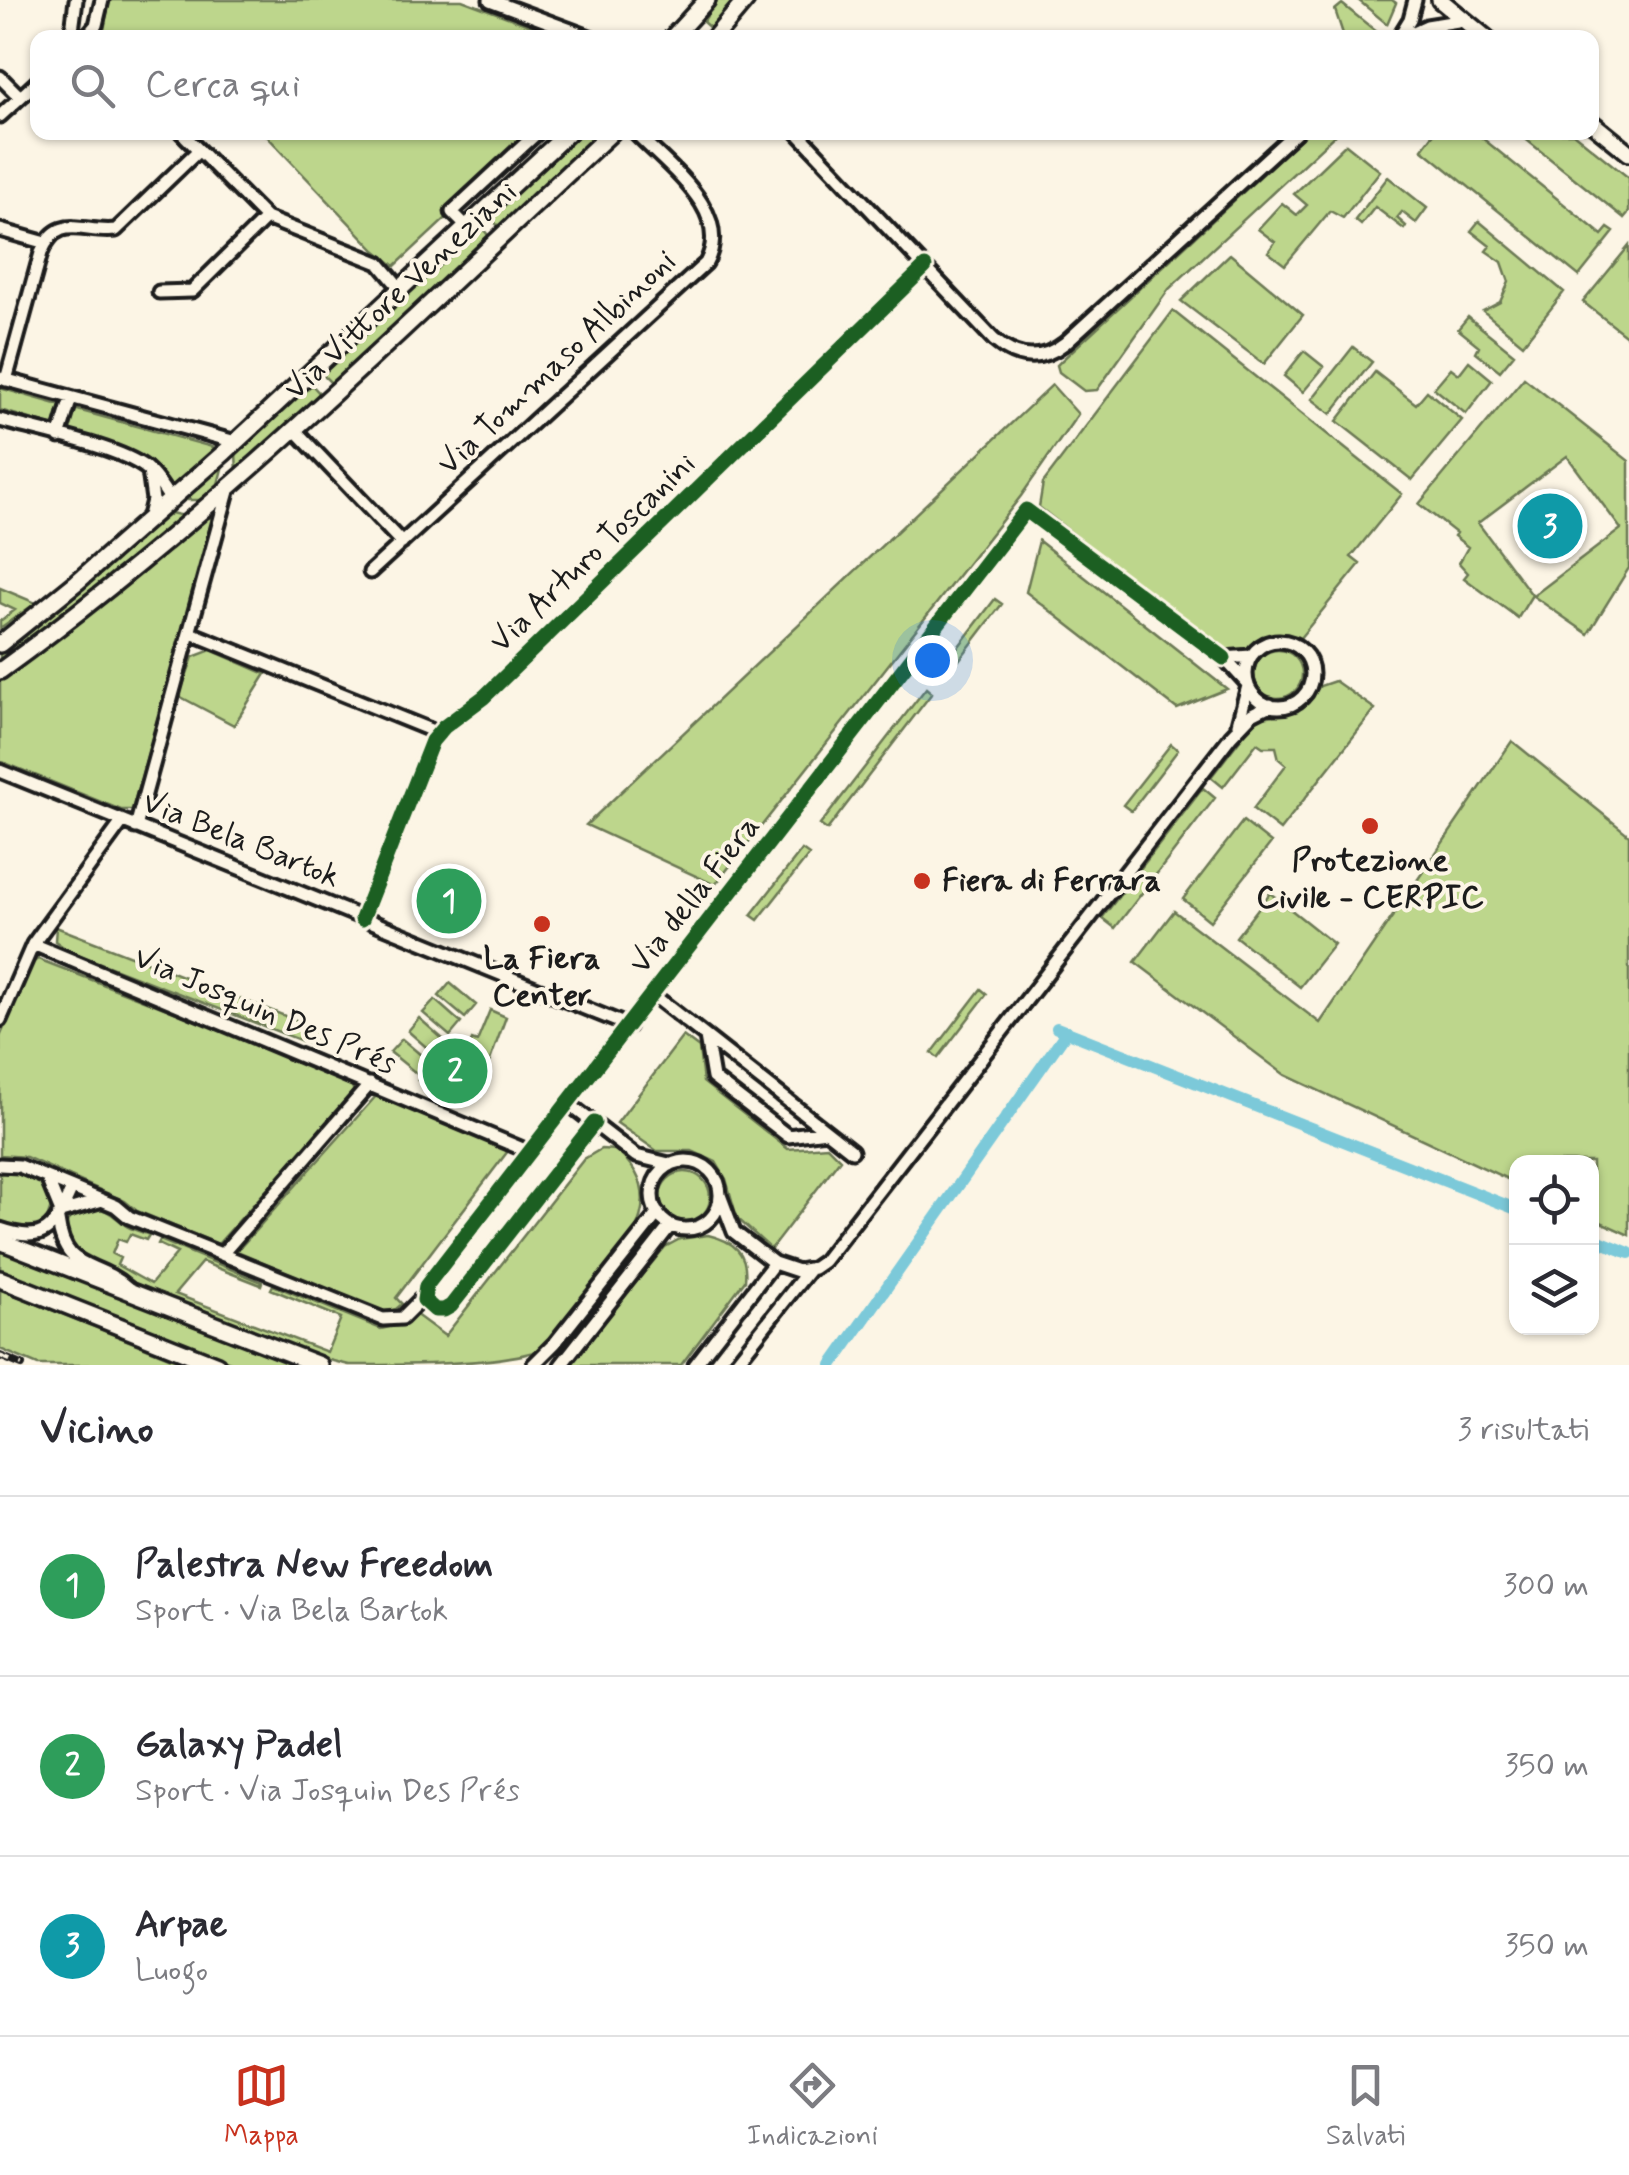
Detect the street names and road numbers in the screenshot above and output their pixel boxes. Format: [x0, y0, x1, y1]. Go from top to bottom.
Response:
street label: Via Vittore Veneziani [275, 172, 527, 410]
street label: Via Tommaso Albinoni [429, 241, 685, 485]
street label: Via Arturo Toscanini [481, 444, 705, 662]
street label: Via Bela Bartok [136, 781, 346, 899]
street label: Via della Fiera [620, 807, 770, 983]
street label: Via Josquin Des Prés [127, 937, 403, 1085]

